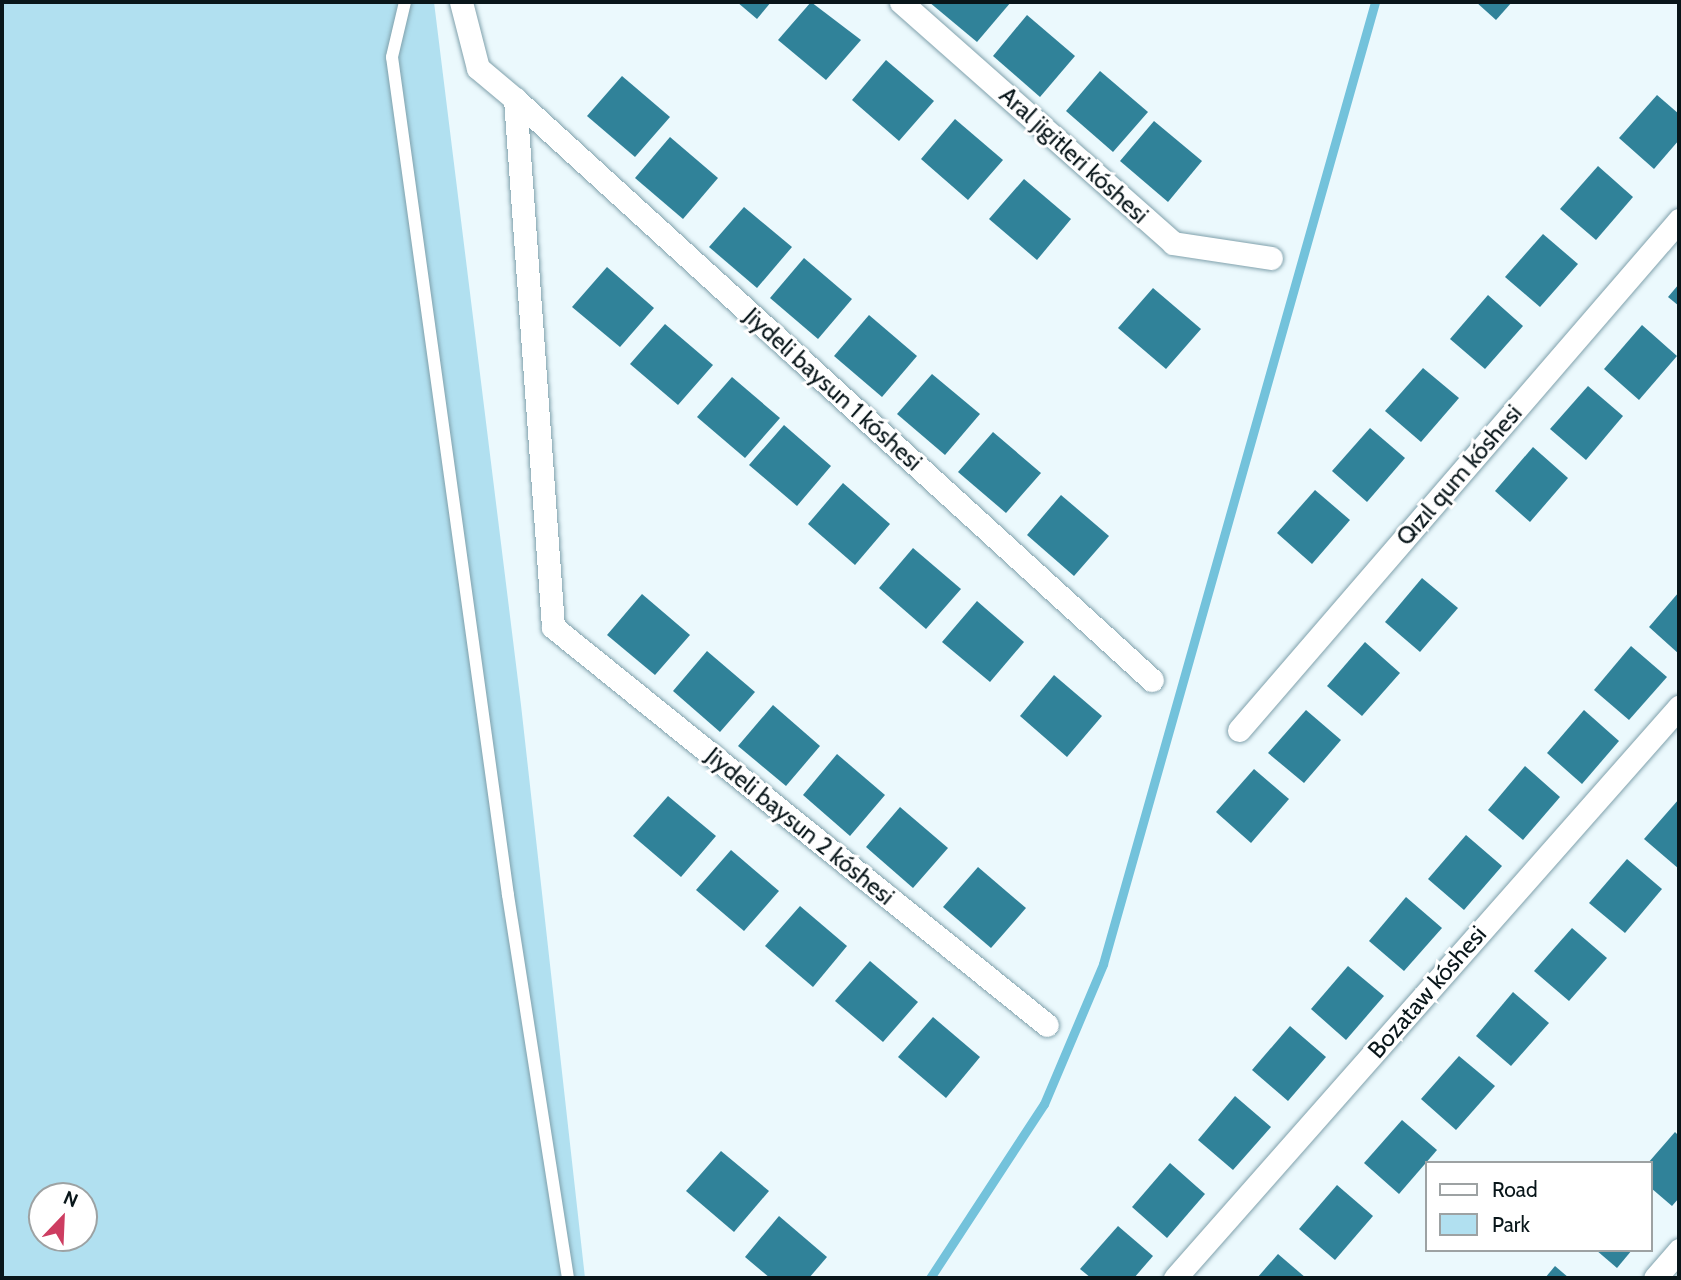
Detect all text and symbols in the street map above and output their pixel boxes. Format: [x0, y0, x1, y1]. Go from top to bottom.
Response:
street label: Aral jigitleri kóshesi [994, 81, 1154, 229]
street label: Jiydeli baysun 1 kóshesi [738, 302, 928, 476]
street label: Qızıl qum kóshesi [1390, 399, 1528, 551]
street label: Jiydeli baysun 2 kóshesi [700, 741, 900, 911]
street label: Bozataw kóshesi [1362, 920, 1492, 1064]
legend [1426, 1161, 1653, 1252]
text: Road [1492, 1177, 1538, 1202]
north arrow [28, 1182, 98, 1252]
text: N [60, 1186, 81, 1212]
text: Park [1492, 1212, 1530, 1237]

